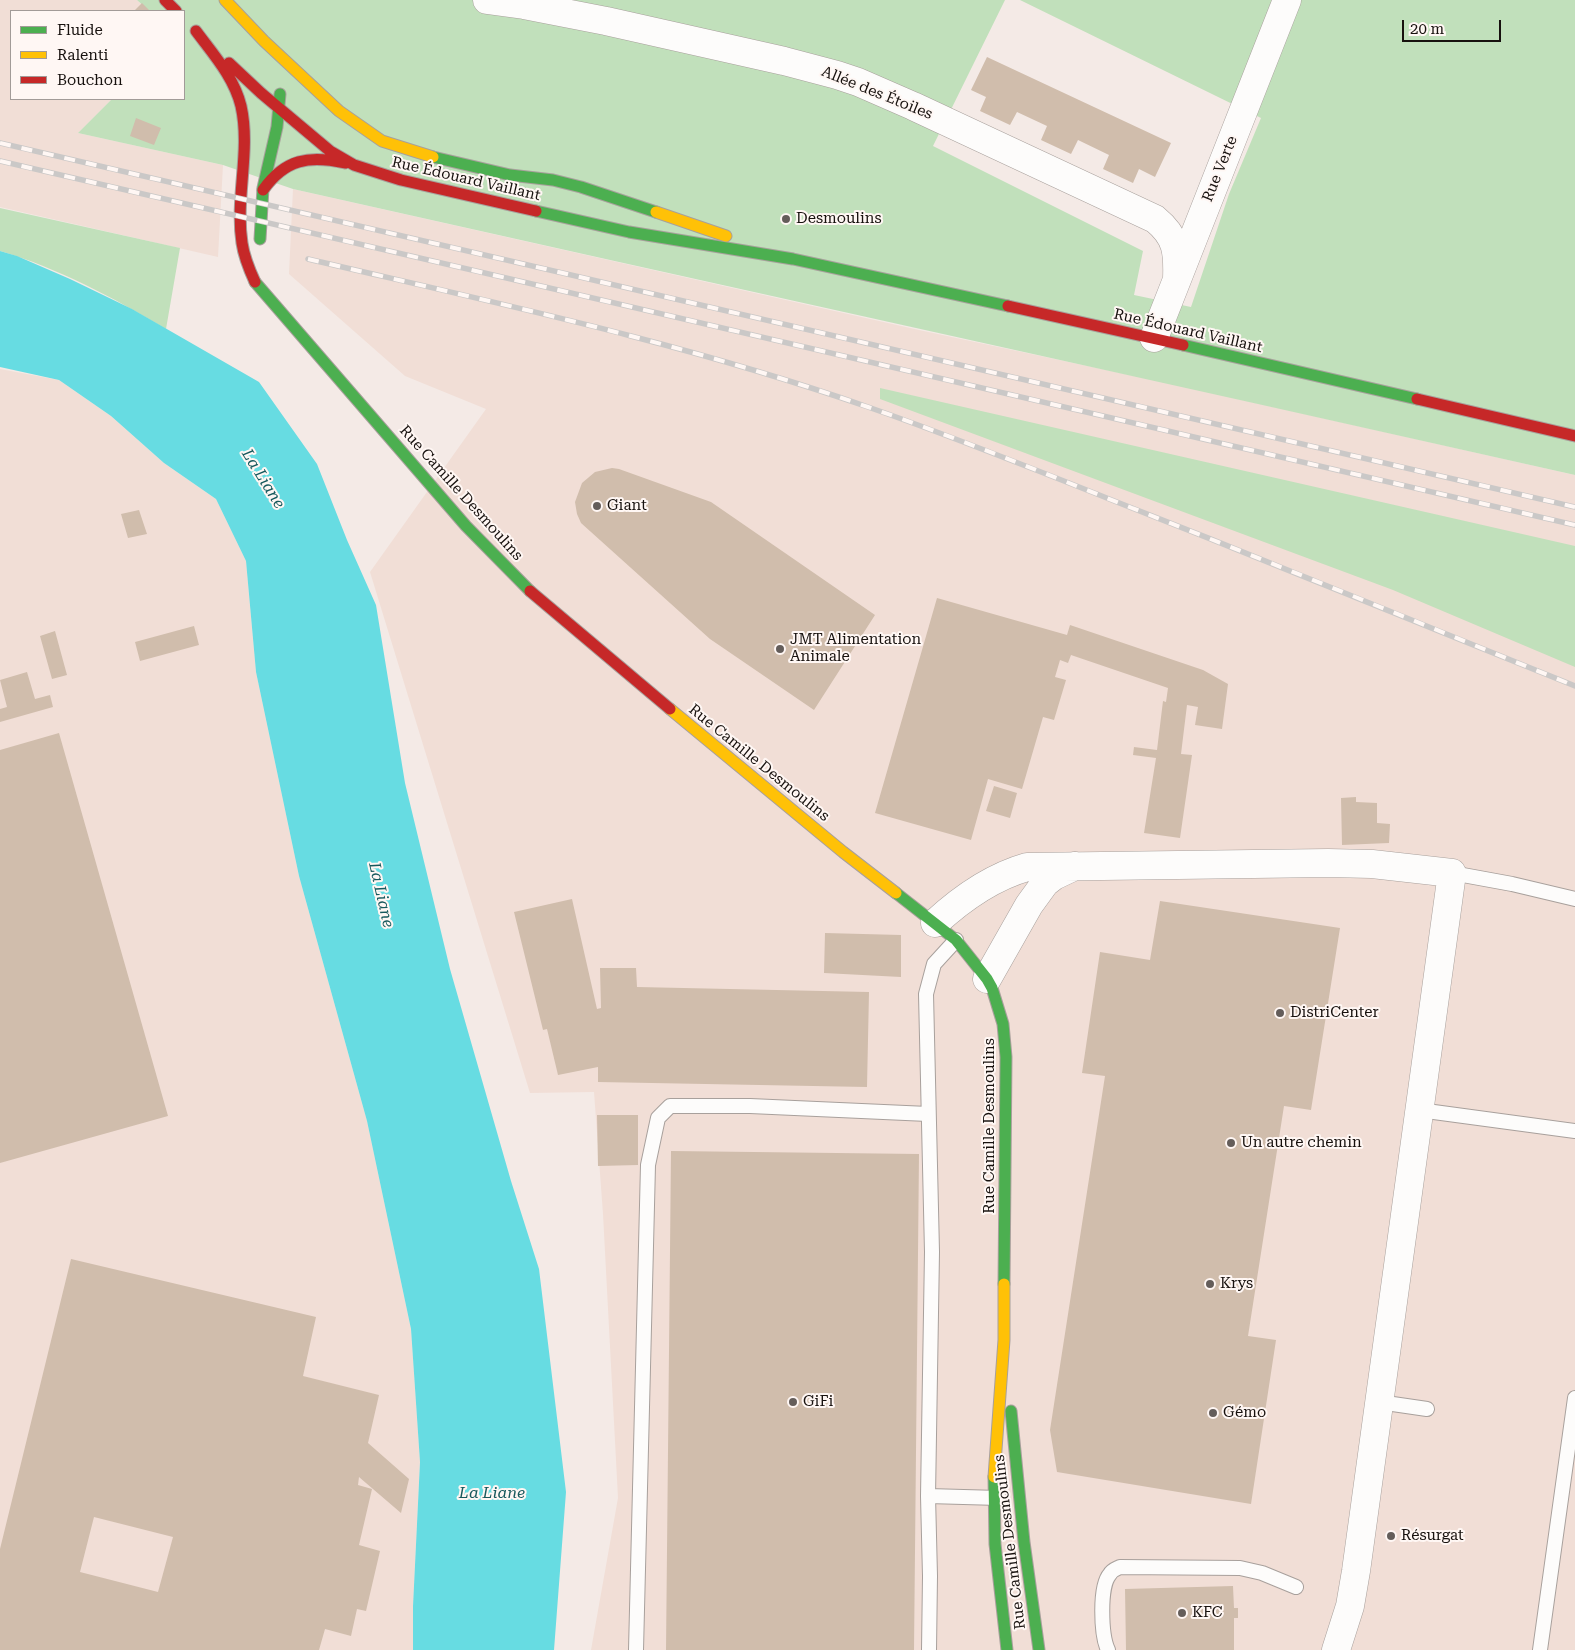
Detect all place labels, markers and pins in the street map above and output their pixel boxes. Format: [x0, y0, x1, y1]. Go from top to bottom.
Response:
place label: Desmoulins [796, 210, 881, 228]
marker: Desmoulins [780, 213, 792, 225]
place label: Giant [607, 497, 647, 515]
marker: Giant [591, 500, 603, 512]
place label: JMT Alimentation Animale [790, 631, 921, 666]
marker: JMT Alimentation Animale [774, 643, 786, 655]
place label: DistriCenter [1290, 1004, 1379, 1022]
marker: DistriCenter [1274, 1007, 1286, 1019]
place label: Un autre chemin [1241, 1134, 1362, 1152]
marker: Un autre chemin [1225, 1137, 1237, 1149]
place label: Krys [1220, 1275, 1253, 1293]
marker: Krys [1204, 1278, 1216, 1290]
place label: GiFi [803, 1393, 833, 1411]
marker: GiFi [787, 1396, 799, 1408]
place label: Gémo [1223, 1404, 1266, 1422]
marker: Gémo [1207, 1407, 1219, 1419]
place label: Résurgat [1401, 1527, 1464, 1545]
marker: Résurgat [1385, 1530, 1397, 1542]
place label: KFC [1192, 1604, 1223, 1622]
marker: KFC [1176, 1607, 1188, 1619]

